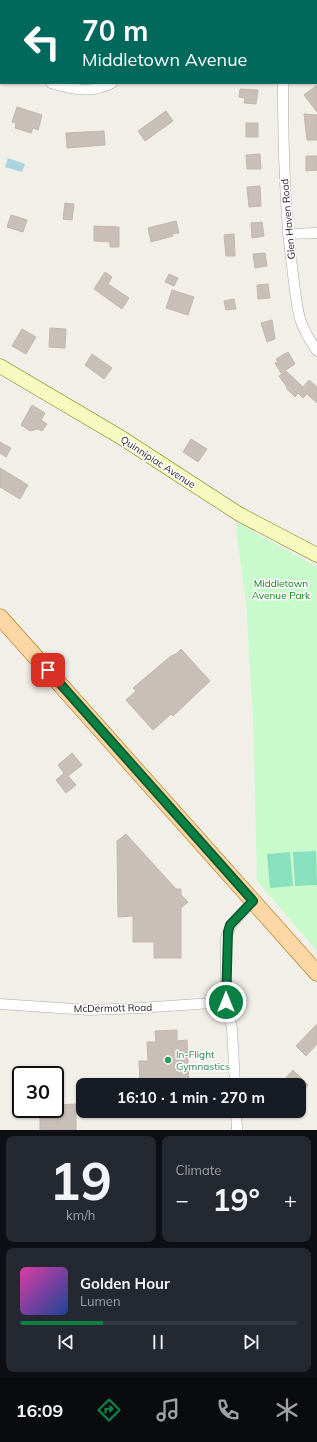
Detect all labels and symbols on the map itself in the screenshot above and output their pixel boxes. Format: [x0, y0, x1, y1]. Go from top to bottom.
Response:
street label: Glen Haven Road [278, 178, 298, 260]
street label: Quinnipiac Avenue [118, 433, 198, 491]
park label: Middletown Avenue Park [252, 577, 311, 602]
pin [31, 653, 65, 687]
position arrow [205, 981, 247, 1023]
street label: McDermott Road [74, 1001, 152, 1015]
place label: In-Flight Gymnastics [176, 1048, 230, 1073]
marker: In-Flight Gymnastics [163, 1055, 173, 1065]
speed limit sign: 30 [12, 1066, 64, 1118]

